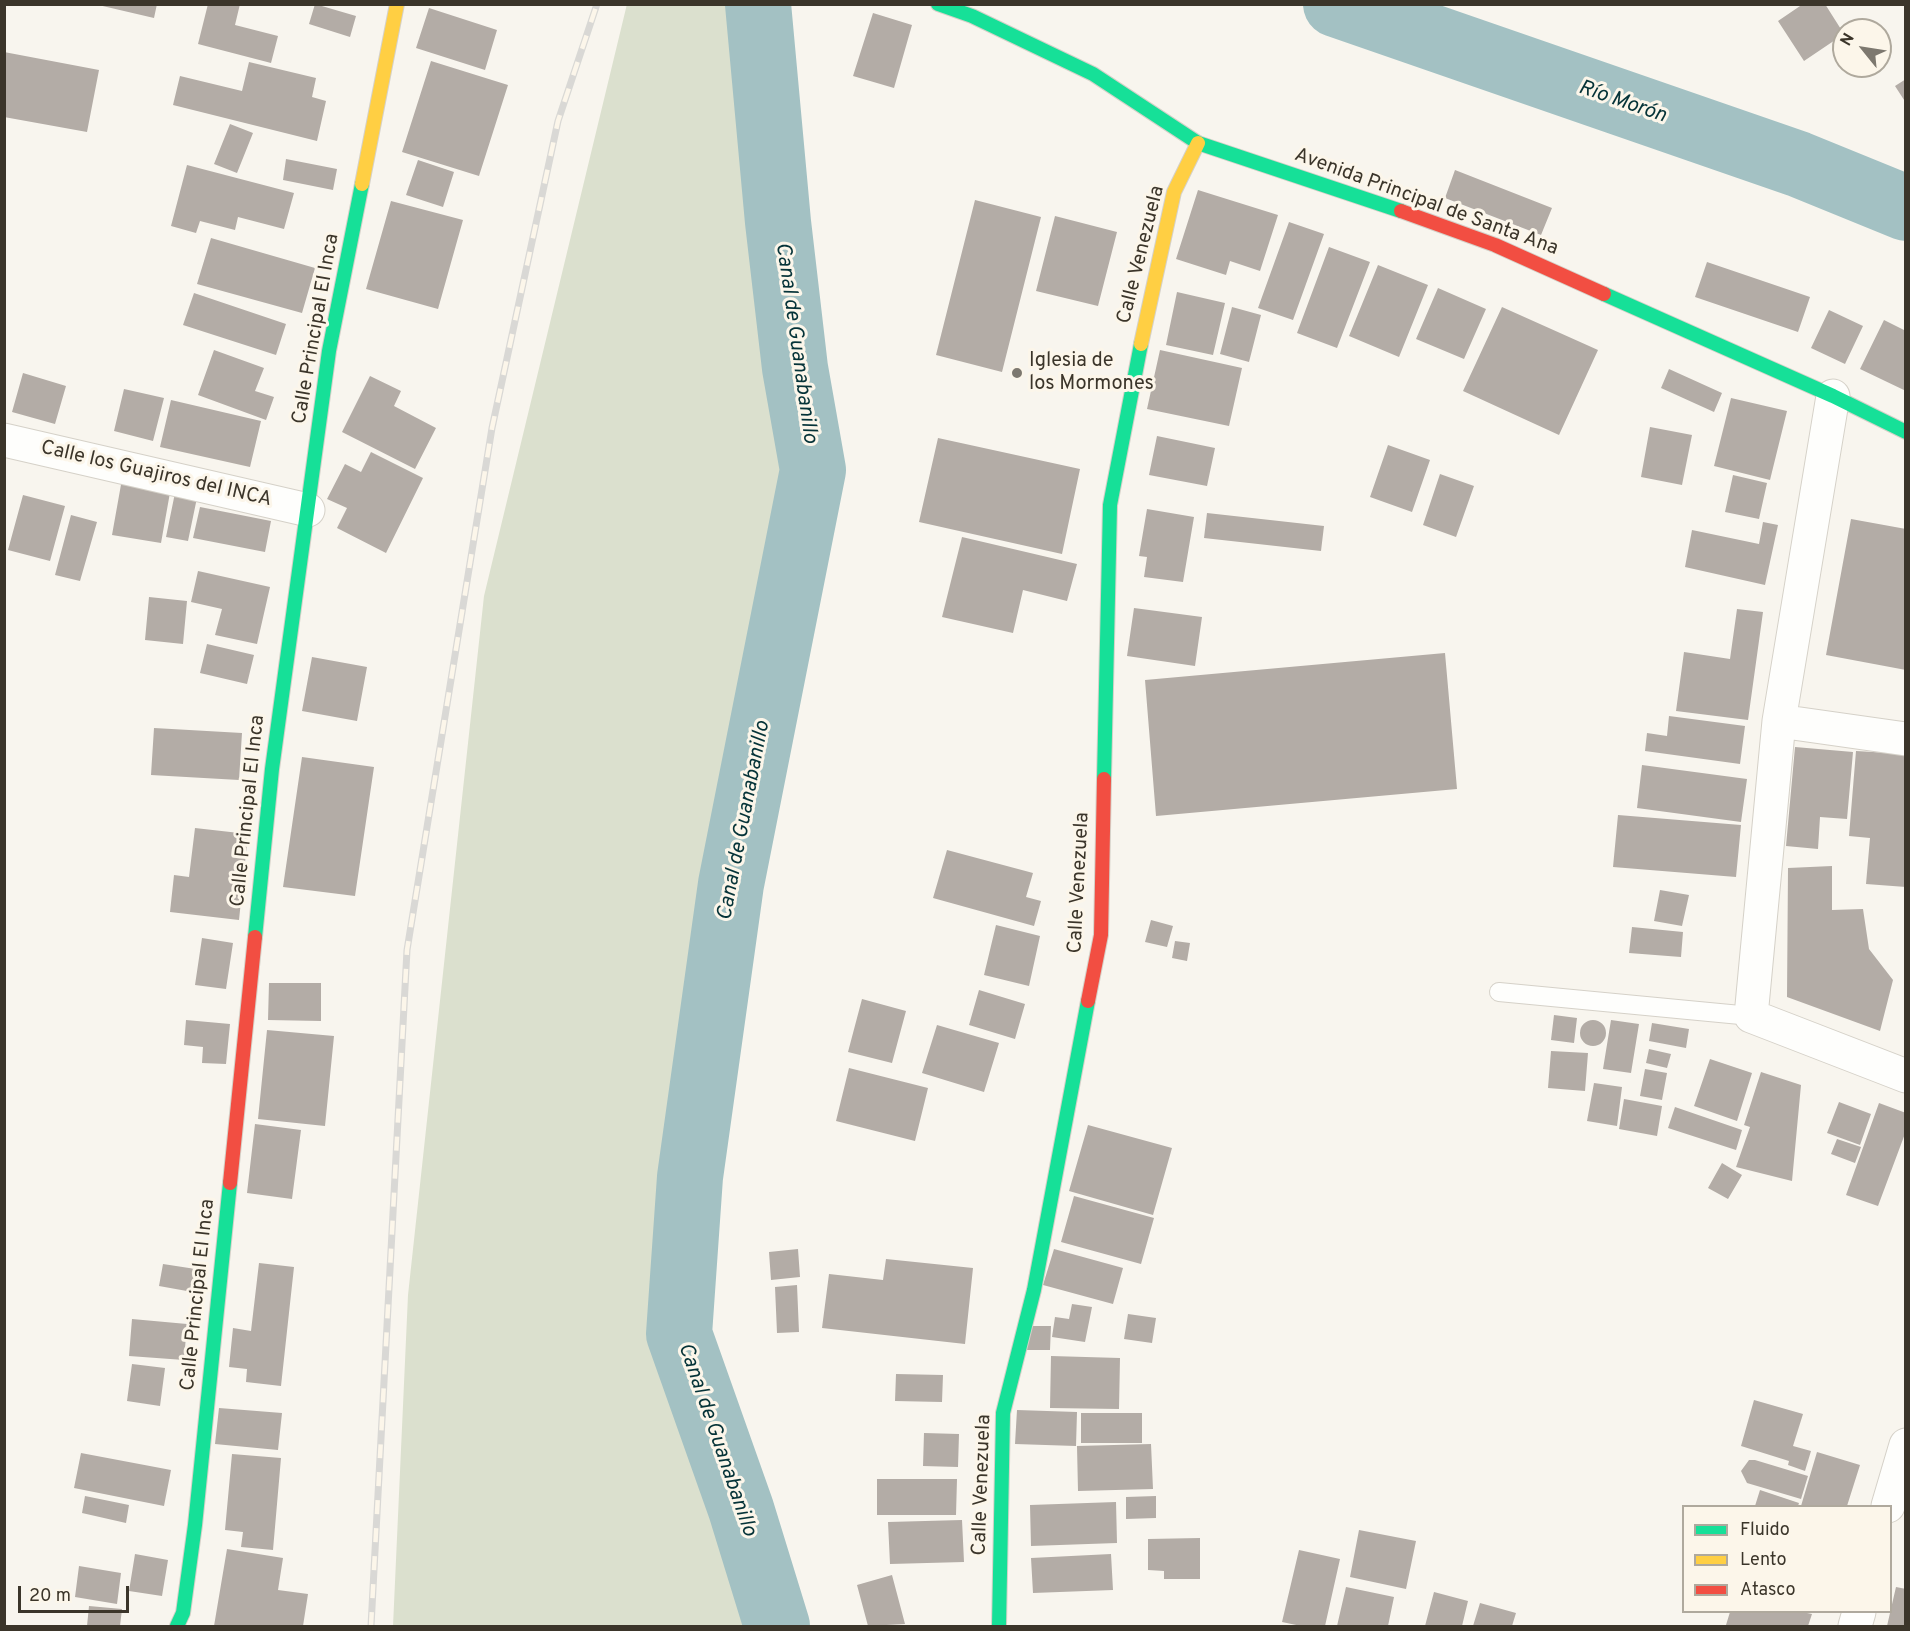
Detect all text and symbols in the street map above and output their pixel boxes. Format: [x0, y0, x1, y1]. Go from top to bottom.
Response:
north arrow [1832, 18, 1892, 78]
text: N [1837, 30, 1860, 50]
water label: Río Morón [1575, 76, 1669, 130]
street label: Avenida Principal de Santa Ana [1291, 144, 1561, 262]
street label: Calle Venezuela [1113, 183, 1171, 327]
street label: Calle Principal El Inca [288, 232, 346, 426]
water label: Canal de Guanabanillo [768, 241, 822, 445]
place label: Iglesia de los Mormones [1029, 350, 1154, 397]
marker: Iglesia de los Mormones [1010, 366, 1024, 380]
street label: Calle los Guajiros del INCA [38, 437, 274, 513]
street label: Calle Principal El Inca [227, 714, 271, 908]
water label: Canal de Guanabanillo [713, 719, 777, 923]
street label: Calle Venezuela [1064, 812, 1096, 954]
street label: Calle Principal El Inca [177, 1198, 221, 1392]
water label: Canal de Guanabanillo [671, 1340, 761, 1540]
street label: Calle Venezuela [969, 1414, 997, 1556]
legend [1682, 1505, 1892, 1613]
text: Fluido [1740, 1519, 1790, 1542]
text: Lento [1740, 1549, 1786, 1572]
scale bar [21, 1574, 132, 1612]
text: Atasco [1740, 1579, 1796, 1602]
text: 20 m [29, 1585, 71, 1608]

